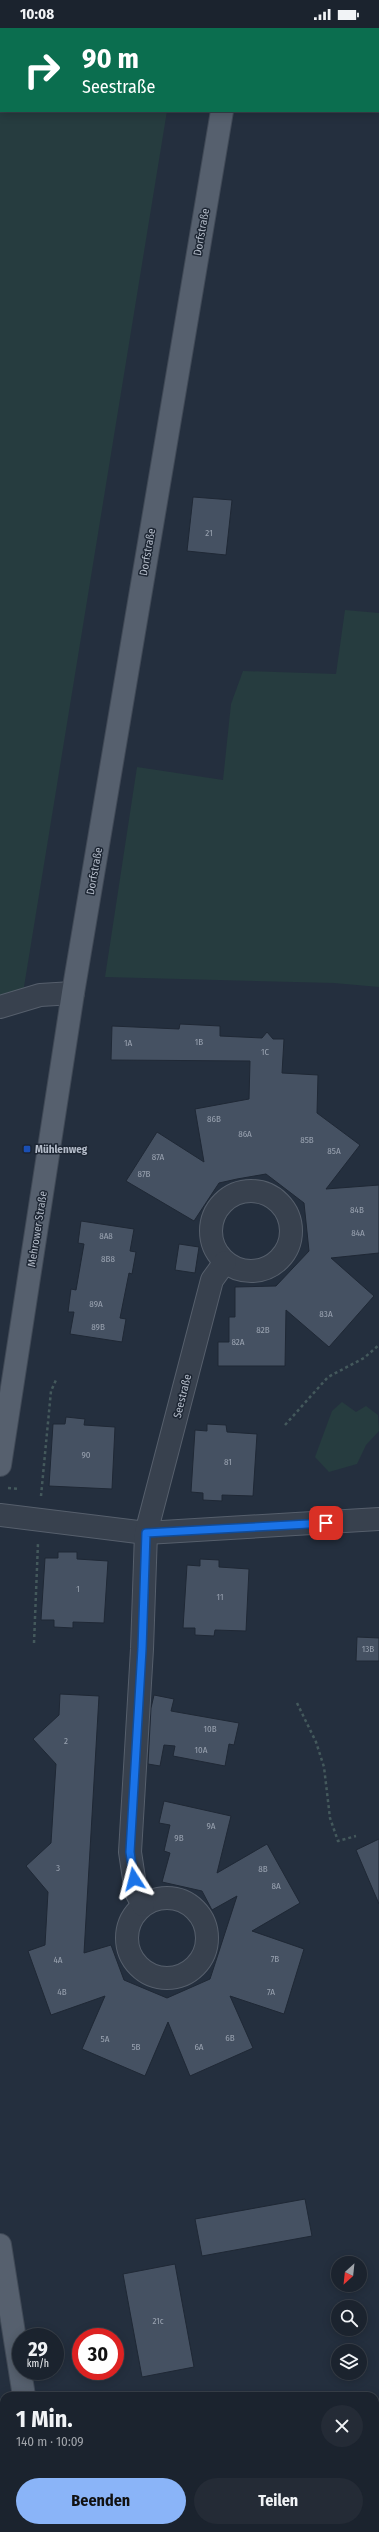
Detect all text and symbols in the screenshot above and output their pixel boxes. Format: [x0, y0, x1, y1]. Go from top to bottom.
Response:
text: 10:08 [20, 5, 54, 23]
text: 90 m [82, 42, 139, 75]
icon: right [16, 44, 68, 96]
text: Seestraße [82, 76, 155, 98]
street label: Dorfstraße [191, 207, 212, 257]
street label: Dorfstraße [137, 527, 158, 577]
house number: 21 [205, 528, 213, 538]
street label: Dorfstraße [84, 846, 105, 896]
house number: 1B [195, 1037, 203, 1047]
house number: 1A [124, 1038, 132, 1048]
house number: 1C [261, 1047, 269, 1057]
house number: 86B [207, 1114, 221, 1124]
house number: 86A [238, 1129, 252, 1139]
house number: 85B [300, 1135, 314, 1145]
place label: Mühlenweg [35, 1143, 88, 1156]
marker: Mühlenweg [22, 1144, 32, 1154]
house number: 85A [327, 1146, 341, 1156]
house number: 87A [152, 1152, 165, 1162]
house number: 87B [138, 1169, 151, 1179]
street label: Mehrower Straße [25, 1190, 50, 1268]
house number: 84B [350, 1205, 364, 1215]
house number: 84A [351, 1228, 365, 1238]
house number: 8A8 [99, 1231, 113, 1241]
house number: 8B8 [101, 1254, 115, 1264]
house number: 89A [89, 1299, 103, 1309]
house number: 83A [319, 1309, 333, 1319]
house number: 89B [91, 1322, 105, 1332]
house number: 82B [256, 1325, 270, 1335]
house number: 82A [231, 1337, 245, 1347]
street label: Seestraße [171, 1373, 194, 1419]
house number: 90 [81, 1450, 91, 1460]
house number: 81 [224, 1457, 232, 1467]
pin [309, 1506, 343, 1540]
icon: arrive [315, 1512, 337, 1534]
house number: 1 [76, 1584, 80, 1594]
house number: 11 [217, 1592, 223, 1602]
house number: 13B [362, 1644, 374, 1654]
house number: 10B [203, 1724, 217, 1734]
house number: 2 [64, 1736, 68, 1746]
house number: 10A [195, 1745, 208, 1755]
house number: 9A [206, 1821, 216, 1831]
house number: 9B [174, 1833, 184, 1843]
position arrow [113, 1858, 155, 1900]
house number: 3 [56, 1863, 60, 1873]
house number: 8B [258, 1864, 268, 1874]
house number: 8A [271, 1881, 281, 1891]
house number: 7B [271, 1954, 279, 1964]
house number: 4A [53, 1955, 63, 1965]
house number: 4B [57, 1987, 67, 1997]
house number: 7A [267, 1987, 275, 1997]
house number: 6B [225, 2033, 235, 2043]
house number: 5A [101, 2034, 110, 2044]
house number: 5B [131, 2042, 141, 2052]
house number: 6A [194, 2042, 204, 2052]
north arrow [331, 2256, 367, 2292]
map controls [331, 2256, 367, 2380]
button: search [331, 2300, 367, 2336]
house number: 21c [152, 2316, 164, 2326]
speed limit sign: 30 [72, 2328, 124, 2380]
text: 29 [28, 2337, 48, 2361]
button: layers [331, 2344, 367, 2380]
text: km/h [27, 2358, 49, 2370]
text: 1 Min. [16, 2405, 73, 2433]
button: close [321, 2405, 363, 2447]
text: 140 m · 10:09 [16, 2434, 84, 2449]
button: Beenden [16, 2478, 186, 2524]
button: Teilen [194, 2478, 363, 2524]

